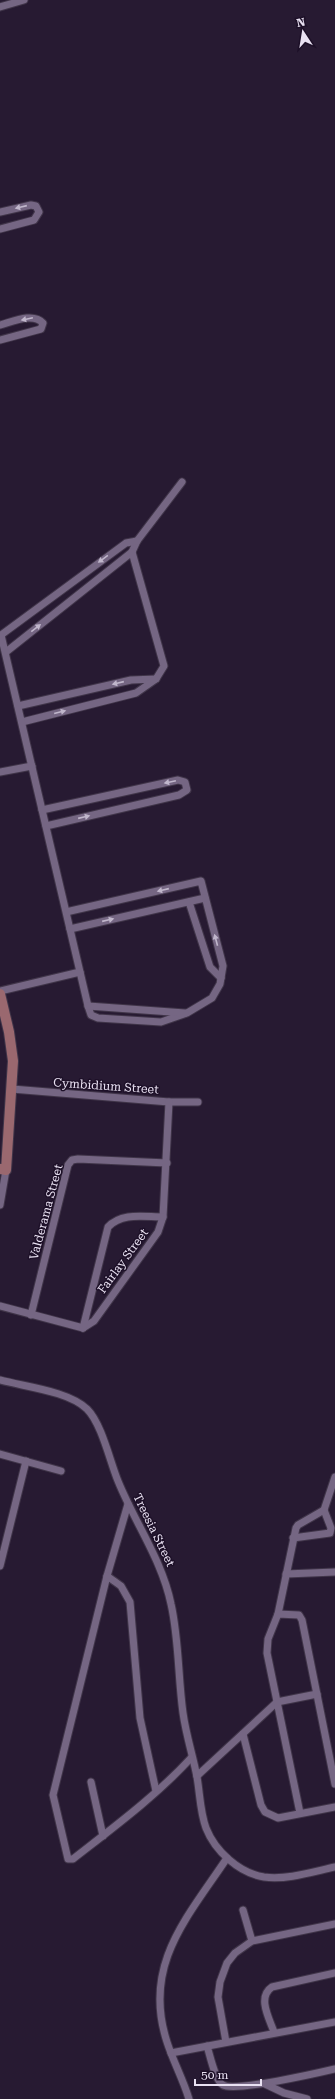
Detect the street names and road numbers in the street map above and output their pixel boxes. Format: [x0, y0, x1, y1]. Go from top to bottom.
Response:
street label: Cymbidium Street [53, 1075, 160, 1097]
street label: Valderama Street [27, 1162, 66, 1261]
street label: Fairlay Street [95, 1226, 151, 1296]
street label: Treesia Street [130, 1491, 178, 1569]

